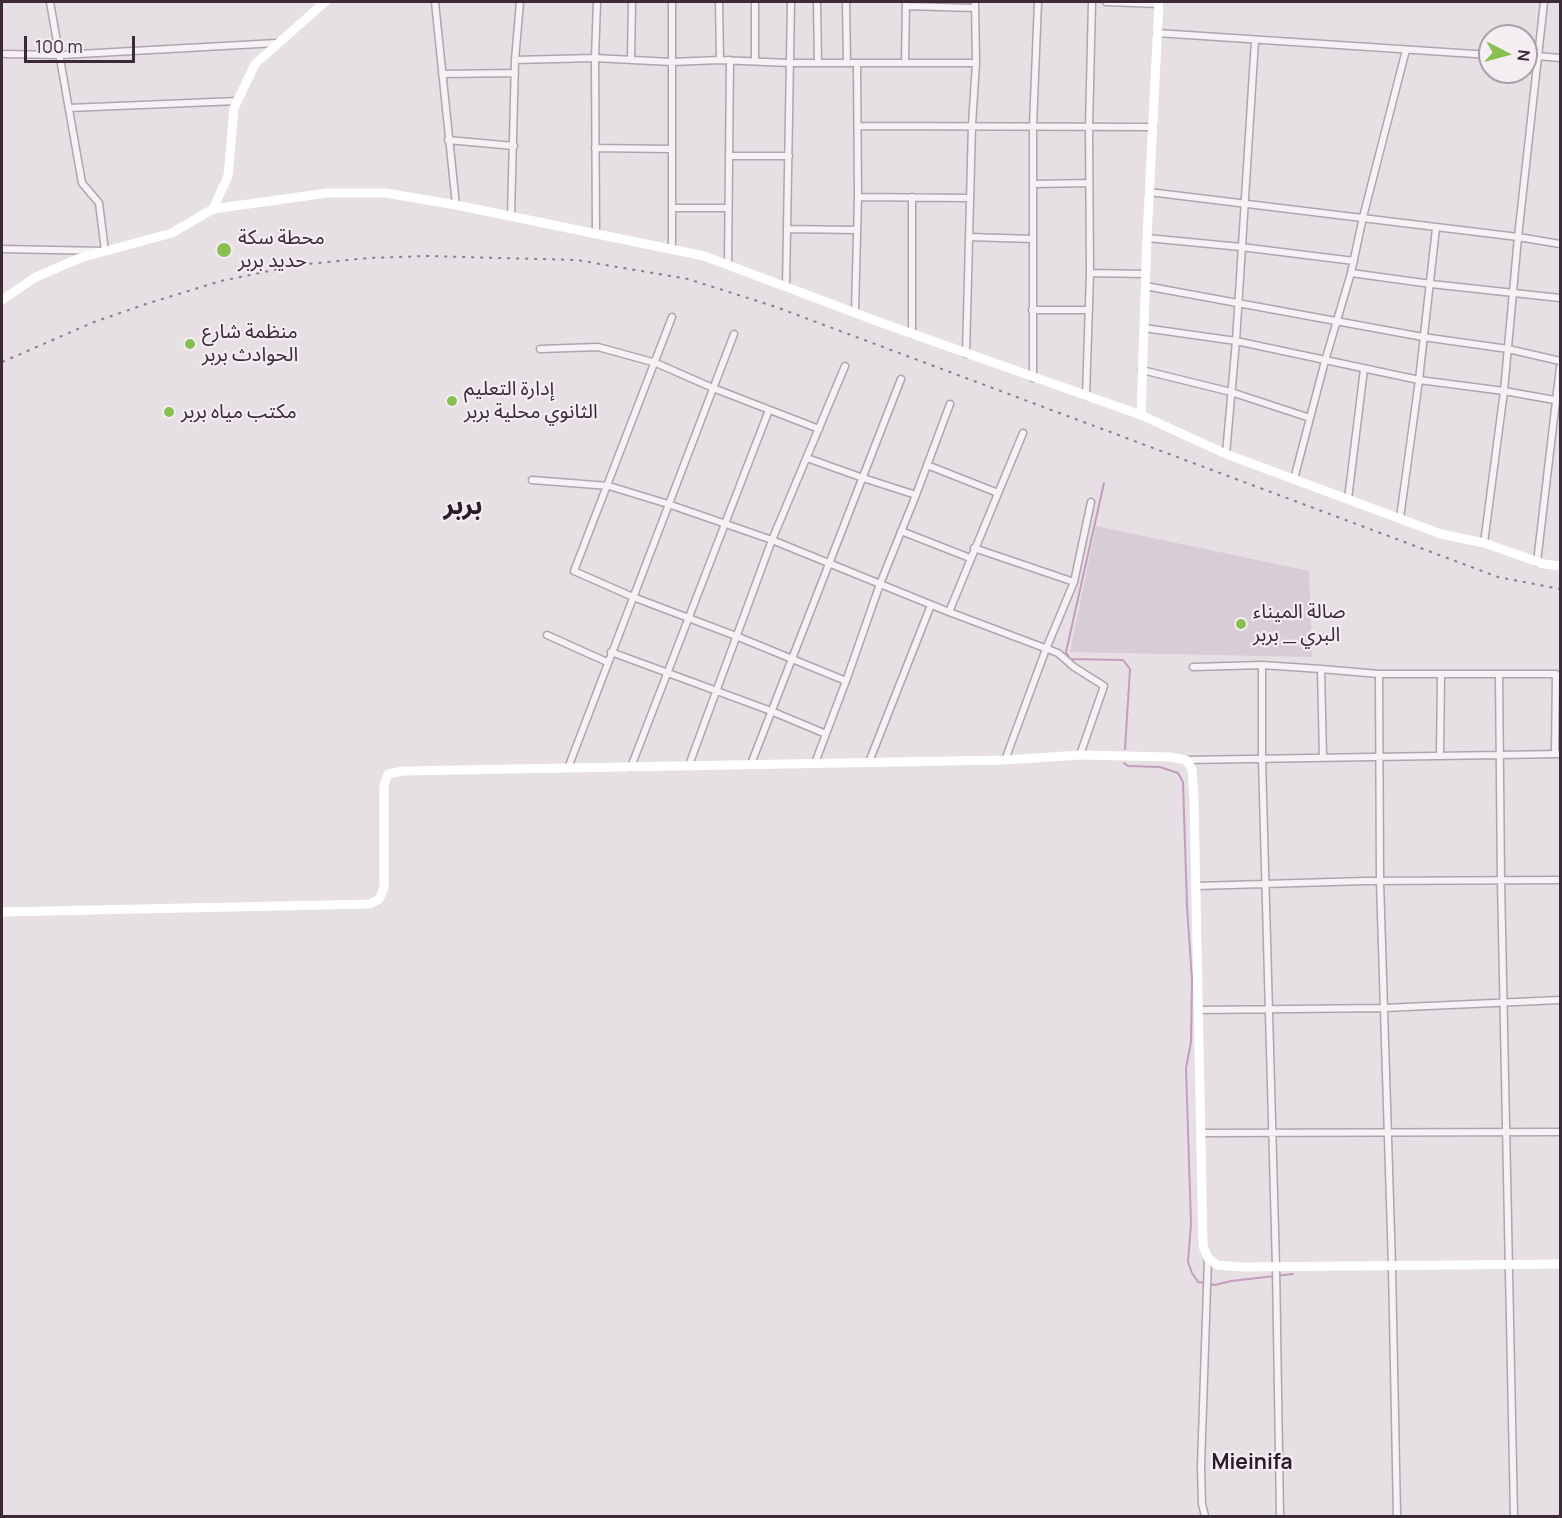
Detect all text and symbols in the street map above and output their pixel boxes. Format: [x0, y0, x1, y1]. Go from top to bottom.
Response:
scale bar [27, 24, 138, 62]
north arrow [1478, 24, 1538, 84]
text: 100 m [35, 34, 83, 58]
text: N [1512, 49, 1535, 63]
place label: محطة سكة حديد بربر [238, 226, 325, 273]
marker: محطة سكة حديد بربر [215, 241, 233, 259]
place label: منظمة شارع الحوادث بربر [202, 320, 298, 367]
marker: منظمة شارع الحوادث بربر [183, 337, 197, 351]
place label: إدارة التعليم الثانوي محلية بربر [464, 377, 598, 424]
marker: إدارة التعليم الثانوي محلية بربر [445, 394, 459, 408]
place label: مكتب مياه بربر [181, 400, 297, 424]
marker: مكتب مياه بربر [162, 405, 176, 419]
district label: بربر [443, 491, 483, 523]
place label: صالة الميناء البري _ بربر [1253, 600, 1346, 647]
marker: صالة الميناء البري _ بربر [1234, 617, 1248, 631]
district label: Mieinifa [1211, 1450, 1293, 1476]

